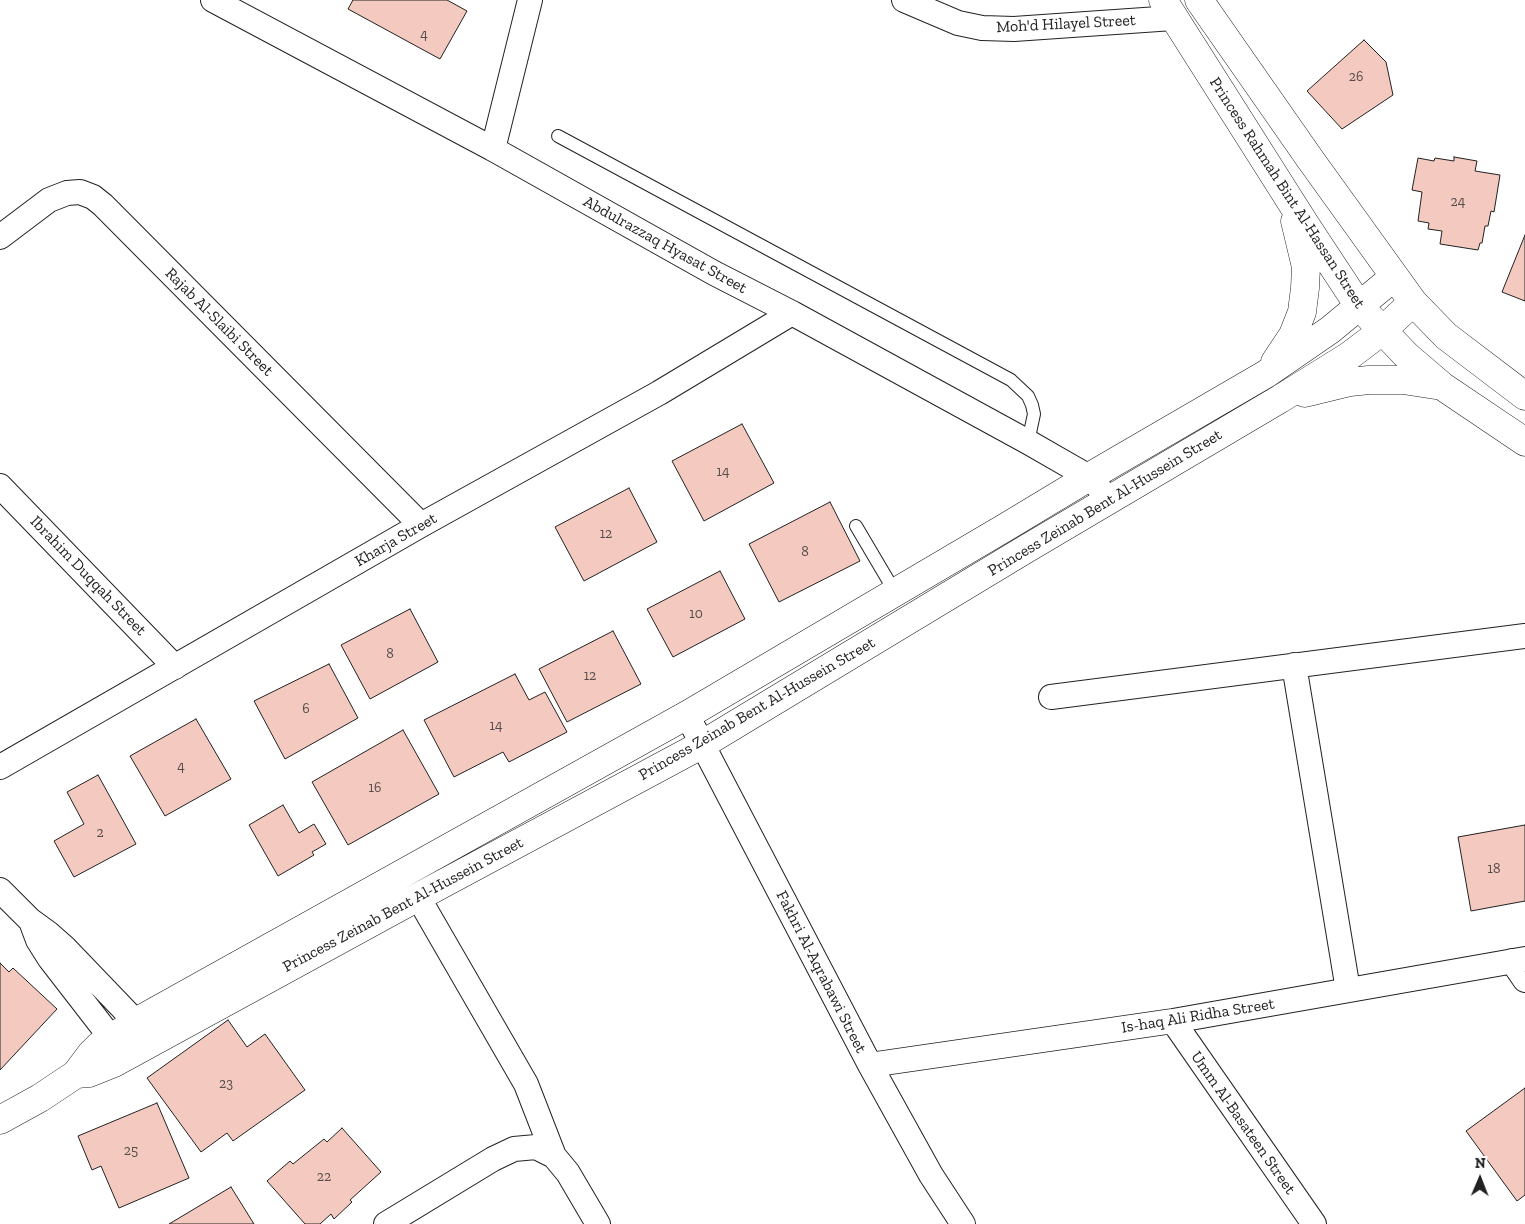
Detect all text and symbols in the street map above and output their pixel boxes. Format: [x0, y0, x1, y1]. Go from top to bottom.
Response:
street label: Moh'd Hilayel Street [996, 11, 1136, 37]
house number: 4 [420, 27, 428, 43]
house number: 26 [1349, 69, 1363, 85]
street label: Princess Rahmah Bint Al-Hassan Street [1205, 74, 1369, 312]
street label: Abdulrazzaq Hyasat Street [580, 192, 750, 298]
house number: 24 [1451, 194, 1465, 210]
street label: Rajab Al-Slaibi Street [161, 264, 277, 380]
street label: Princess Zeinab Bent Al-Hussein Street [985, 425, 1225, 581]
house number: 14 [717, 464, 729, 480]
street label: Kharja Street [352, 509, 440, 571]
street label: Ibrahim Duqqah Street [26, 512, 150, 640]
house number: 12 [600, 526, 612, 542]
house number: 8 [801, 544, 809, 560]
house number: 10 [689, 606, 703, 622]
street label: Princess Zeinab Bent Al-Hussein Street [635, 633, 879, 785]
house number: 8 [386, 646, 394, 662]
house number: 12 [584, 668, 596, 684]
house number: 6 [302, 701, 310, 717]
house number: 14 [490, 718, 502, 734]
house number: 4 [177, 759, 185, 775]
house number: 16 [369, 780, 381, 796]
house number: 2 [96, 825, 104, 841]
street label: Princess Zeinab Bent Al-Hussein Street [279, 833, 527, 977]
house number: 18 [1488, 861, 1500, 877]
street label: Fakhri Al-Aqrabawi Street [772, 888, 870, 1056]
street label: Is-haq Ali Ridha Street [1120, 994, 1276, 1038]
street label: Umm Al-Basateen Street [1186, 1048, 1300, 1198]
house number: 23 [219, 1076, 233, 1092]
house number: 25 [124, 1143, 138, 1159]
north arrow [1455, 1154, 1505, 1204]
text: N [1475, 1155, 1486, 1172]
house number: 22 [317, 1169, 331, 1185]

